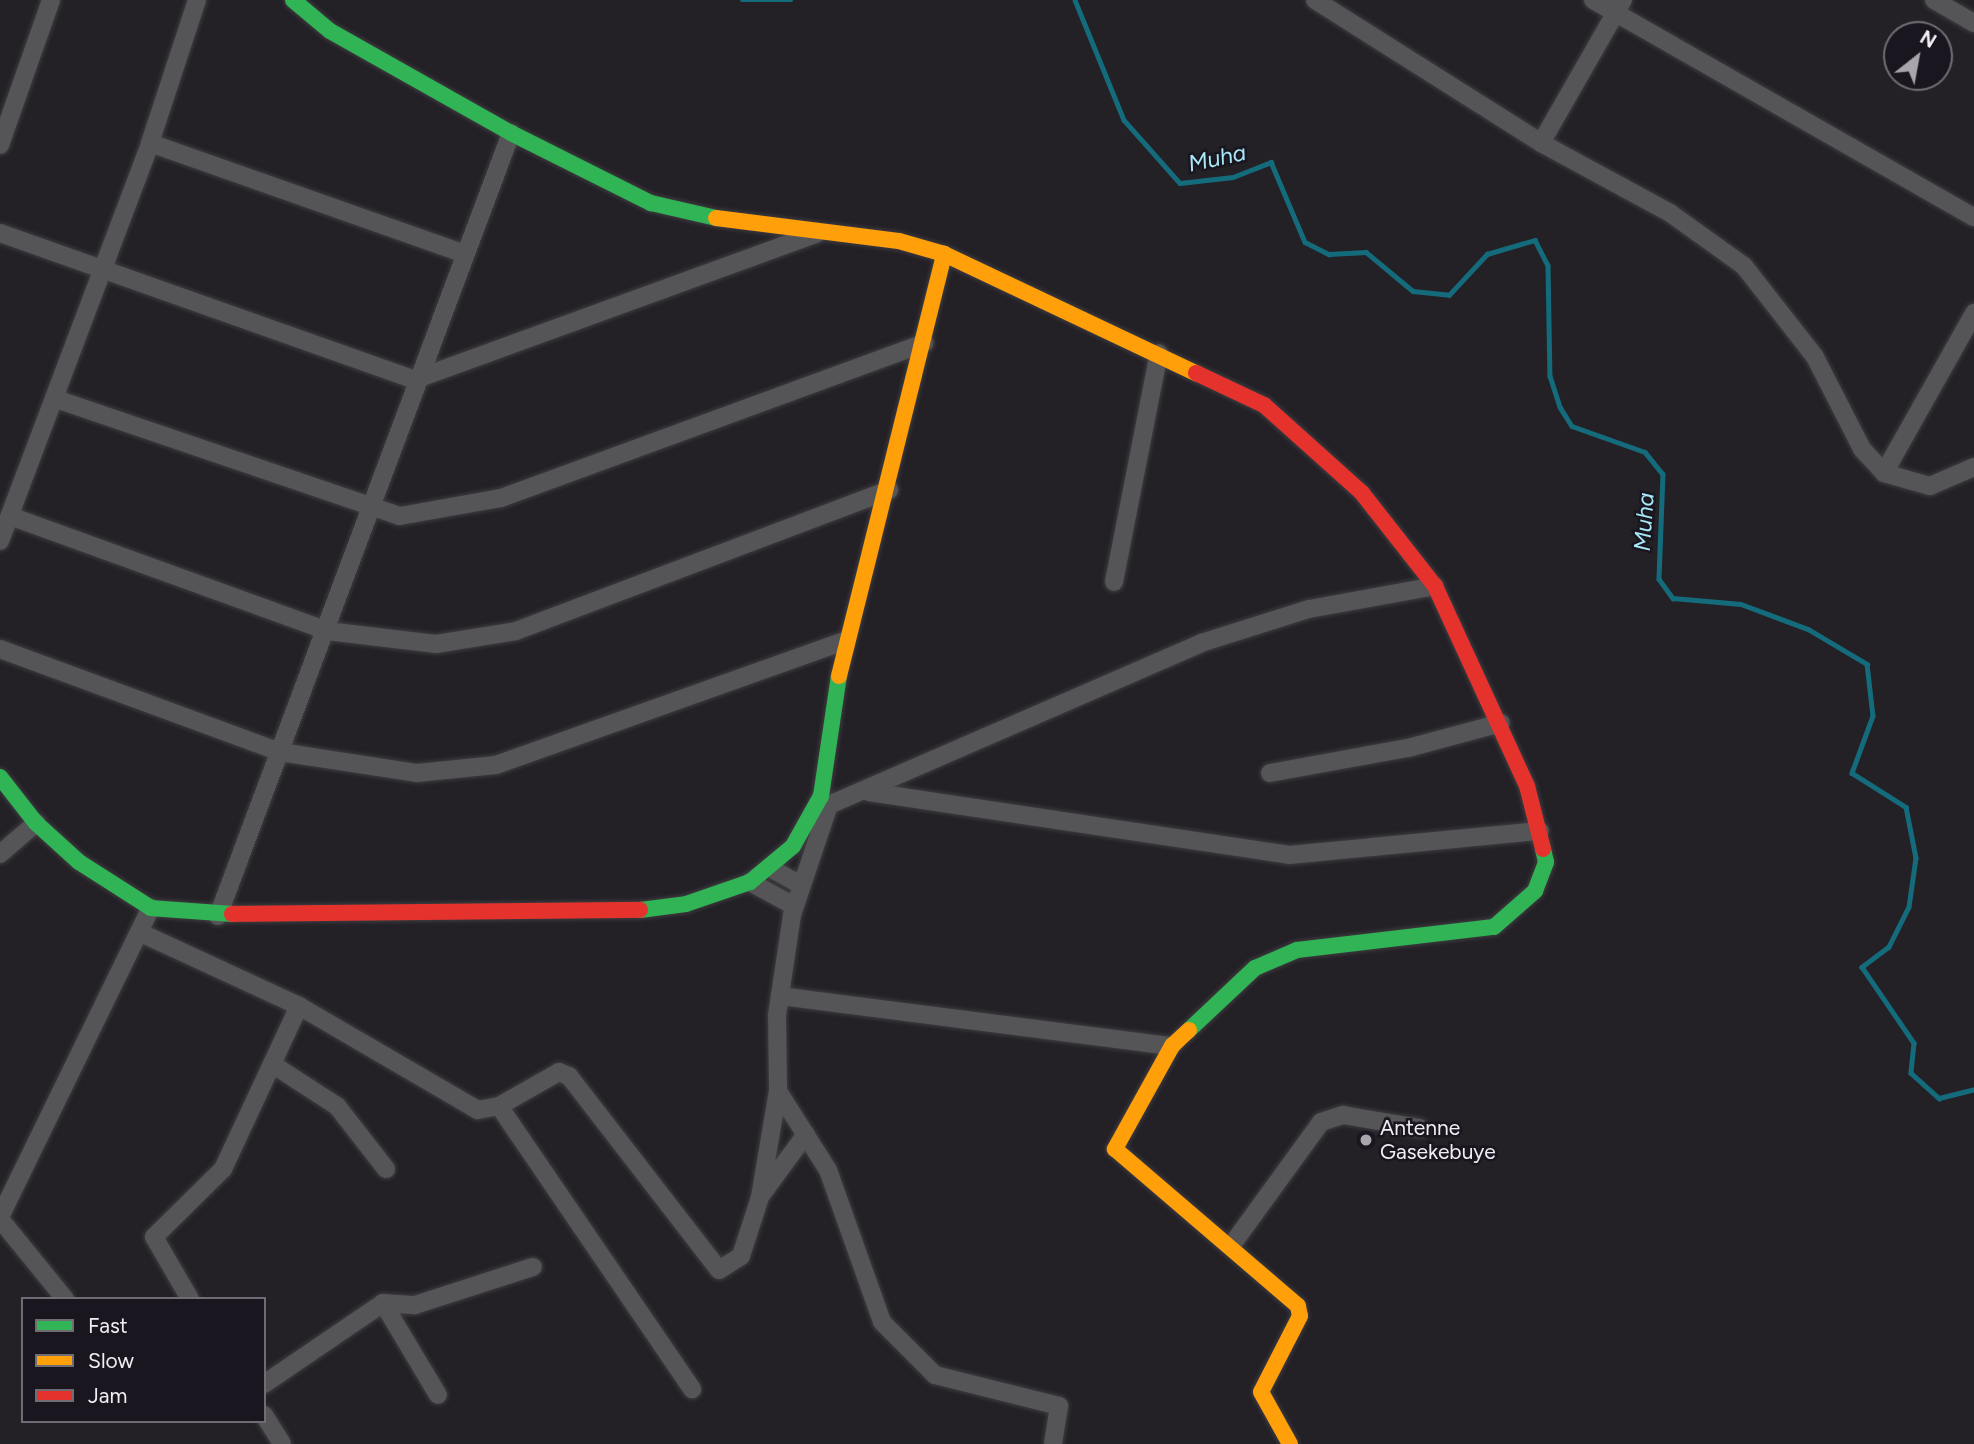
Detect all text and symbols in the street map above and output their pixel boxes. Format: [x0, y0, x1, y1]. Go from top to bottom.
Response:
north arrow [1883, 21, 1953, 91]
text: N [1916, 26, 1940, 53]
water label: Muha [1185, 138, 1249, 178]
water label: Muha [1628, 492, 1660, 552]
place label: Antenne Gasekebuye [1380, 1115, 1496, 1165]
marker: Antenne Gasekebuye [1358, 1132, 1374, 1148]
legend [21, 1297, 266, 1423]
text: Fast [88, 1313, 128, 1338]
text: Slow [88, 1348, 134, 1373]
text: Jam [88, 1383, 127, 1408]

